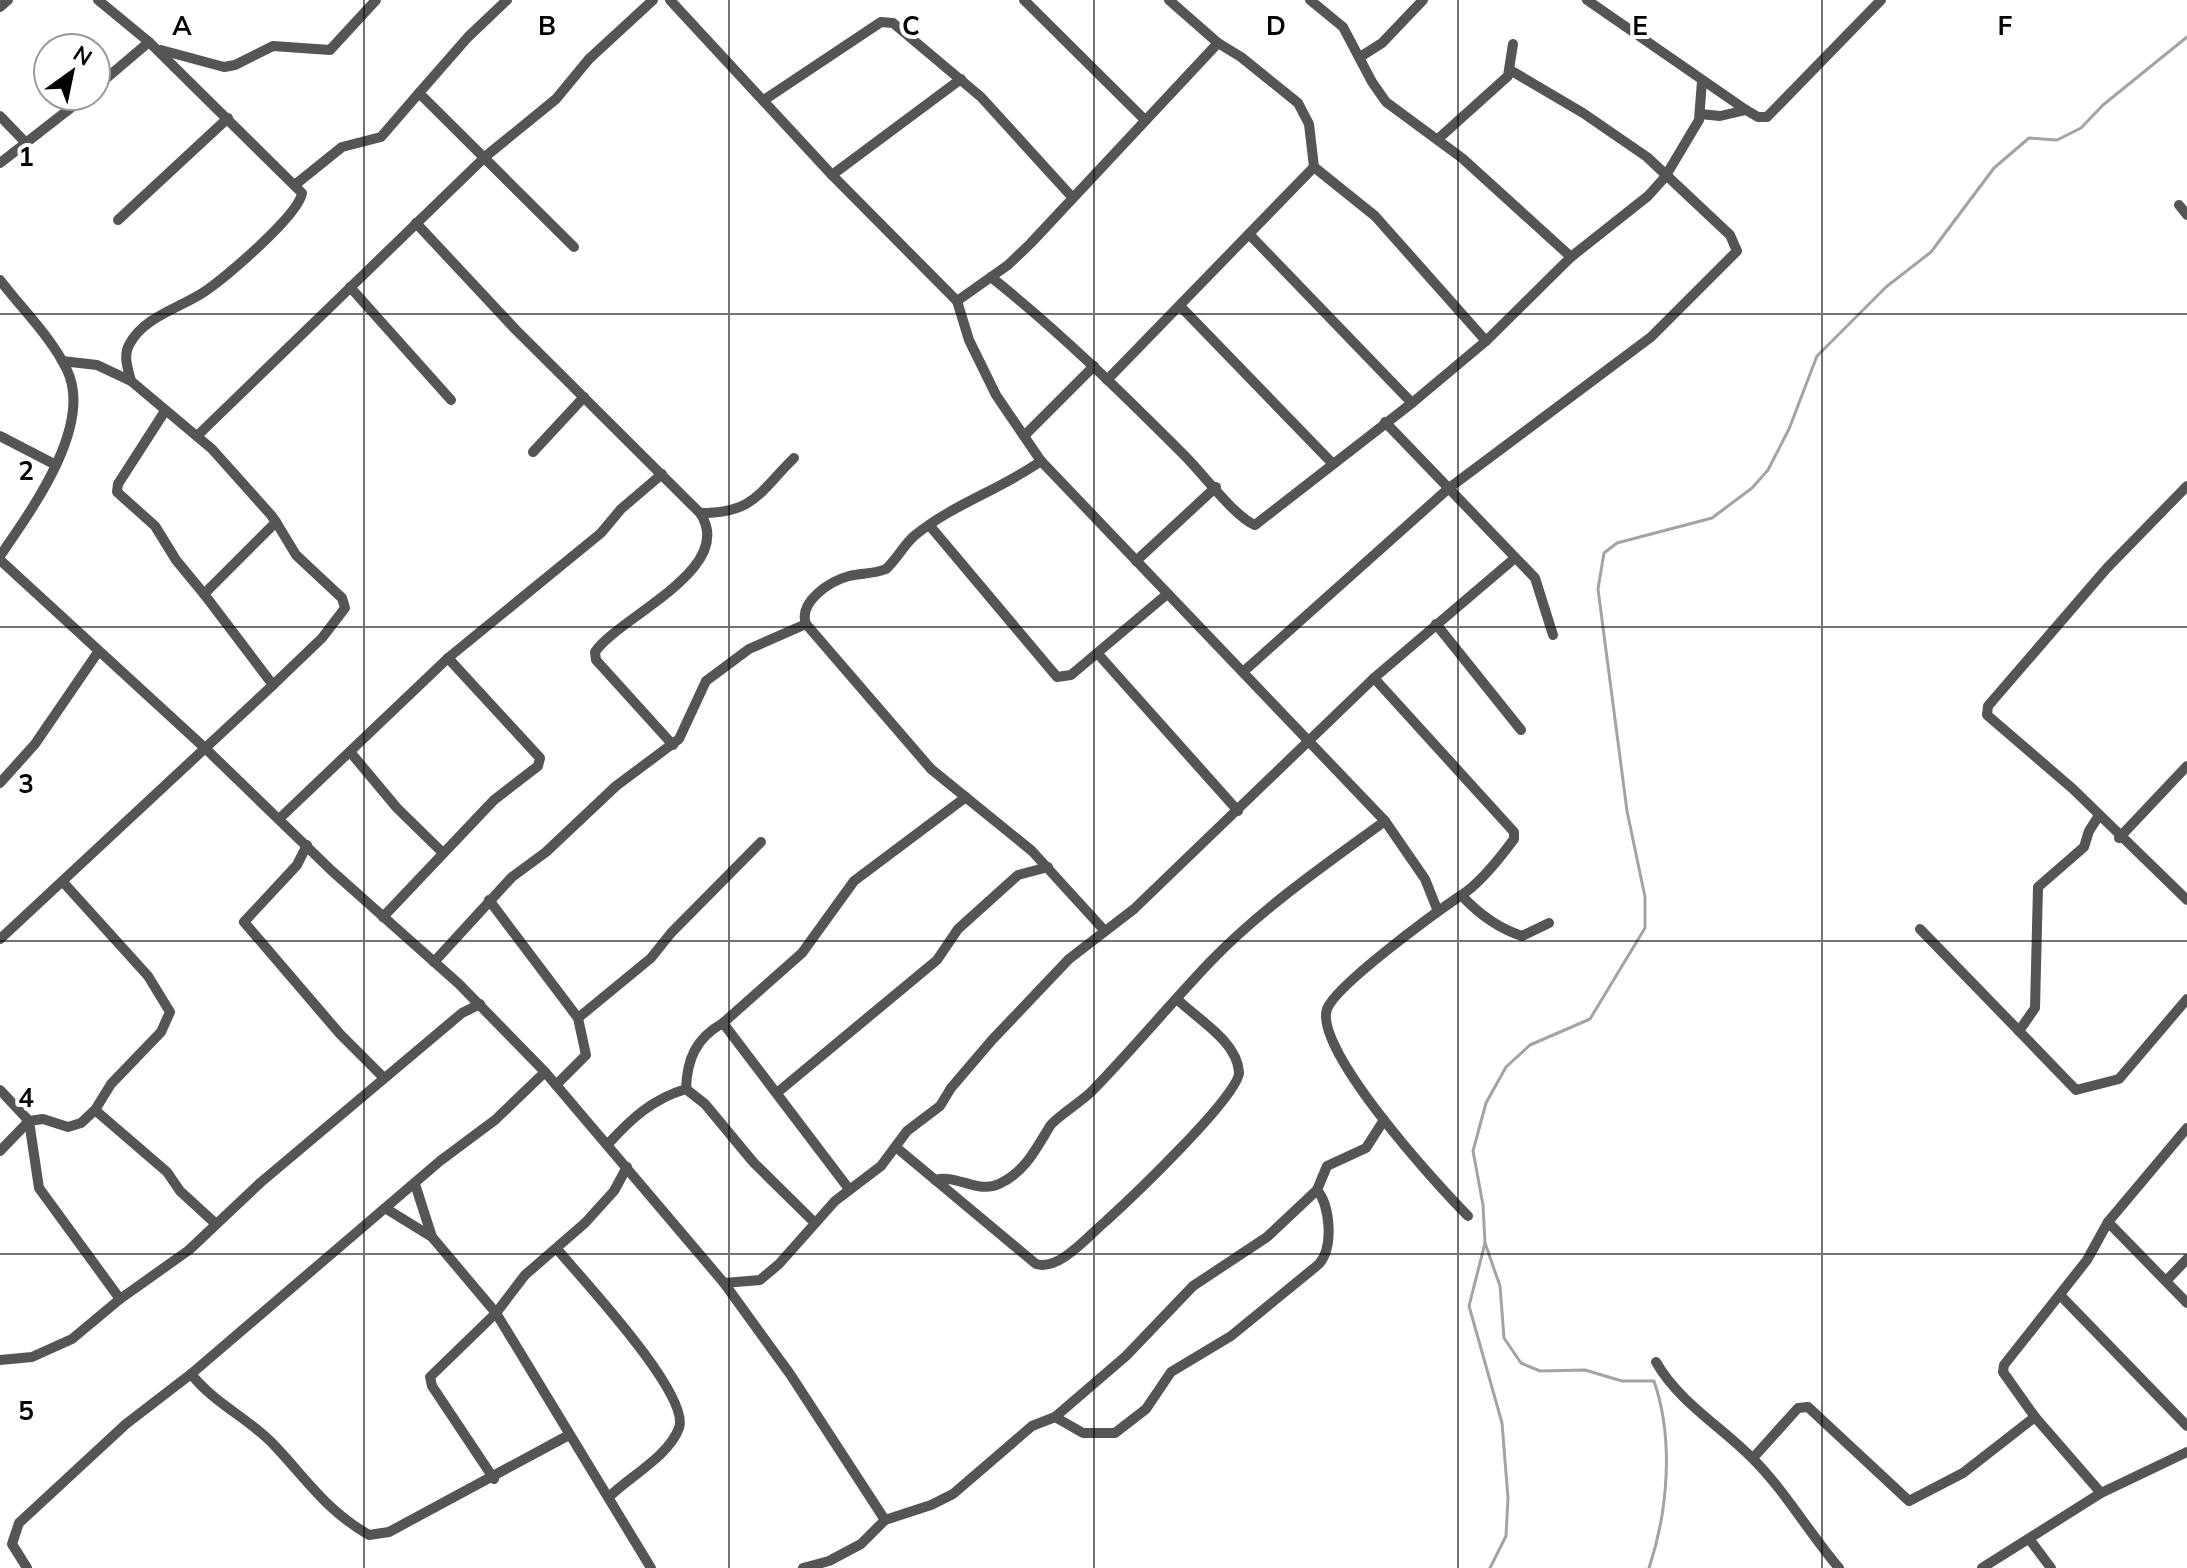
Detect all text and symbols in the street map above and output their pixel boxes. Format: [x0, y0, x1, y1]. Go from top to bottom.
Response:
text: A [172, 9, 192, 42]
text: B [538, 9, 556, 42]
text: C [902, 9, 920, 42]
text: D [1266, 9, 1286, 42]
text: E [1632, 9, 1648, 42]
text: F [1998, 9, 2013, 42]
north arrow [32, 32, 112, 112]
text: N [68, 39, 97, 71]
text: 1 [18, 140, 34, 173]
text: 2 [18, 454, 34, 487]
text: 3 [18, 767, 34, 800]
text: 4 [18, 1081, 34, 1114]
text: 5 [18, 1394, 34, 1427]

